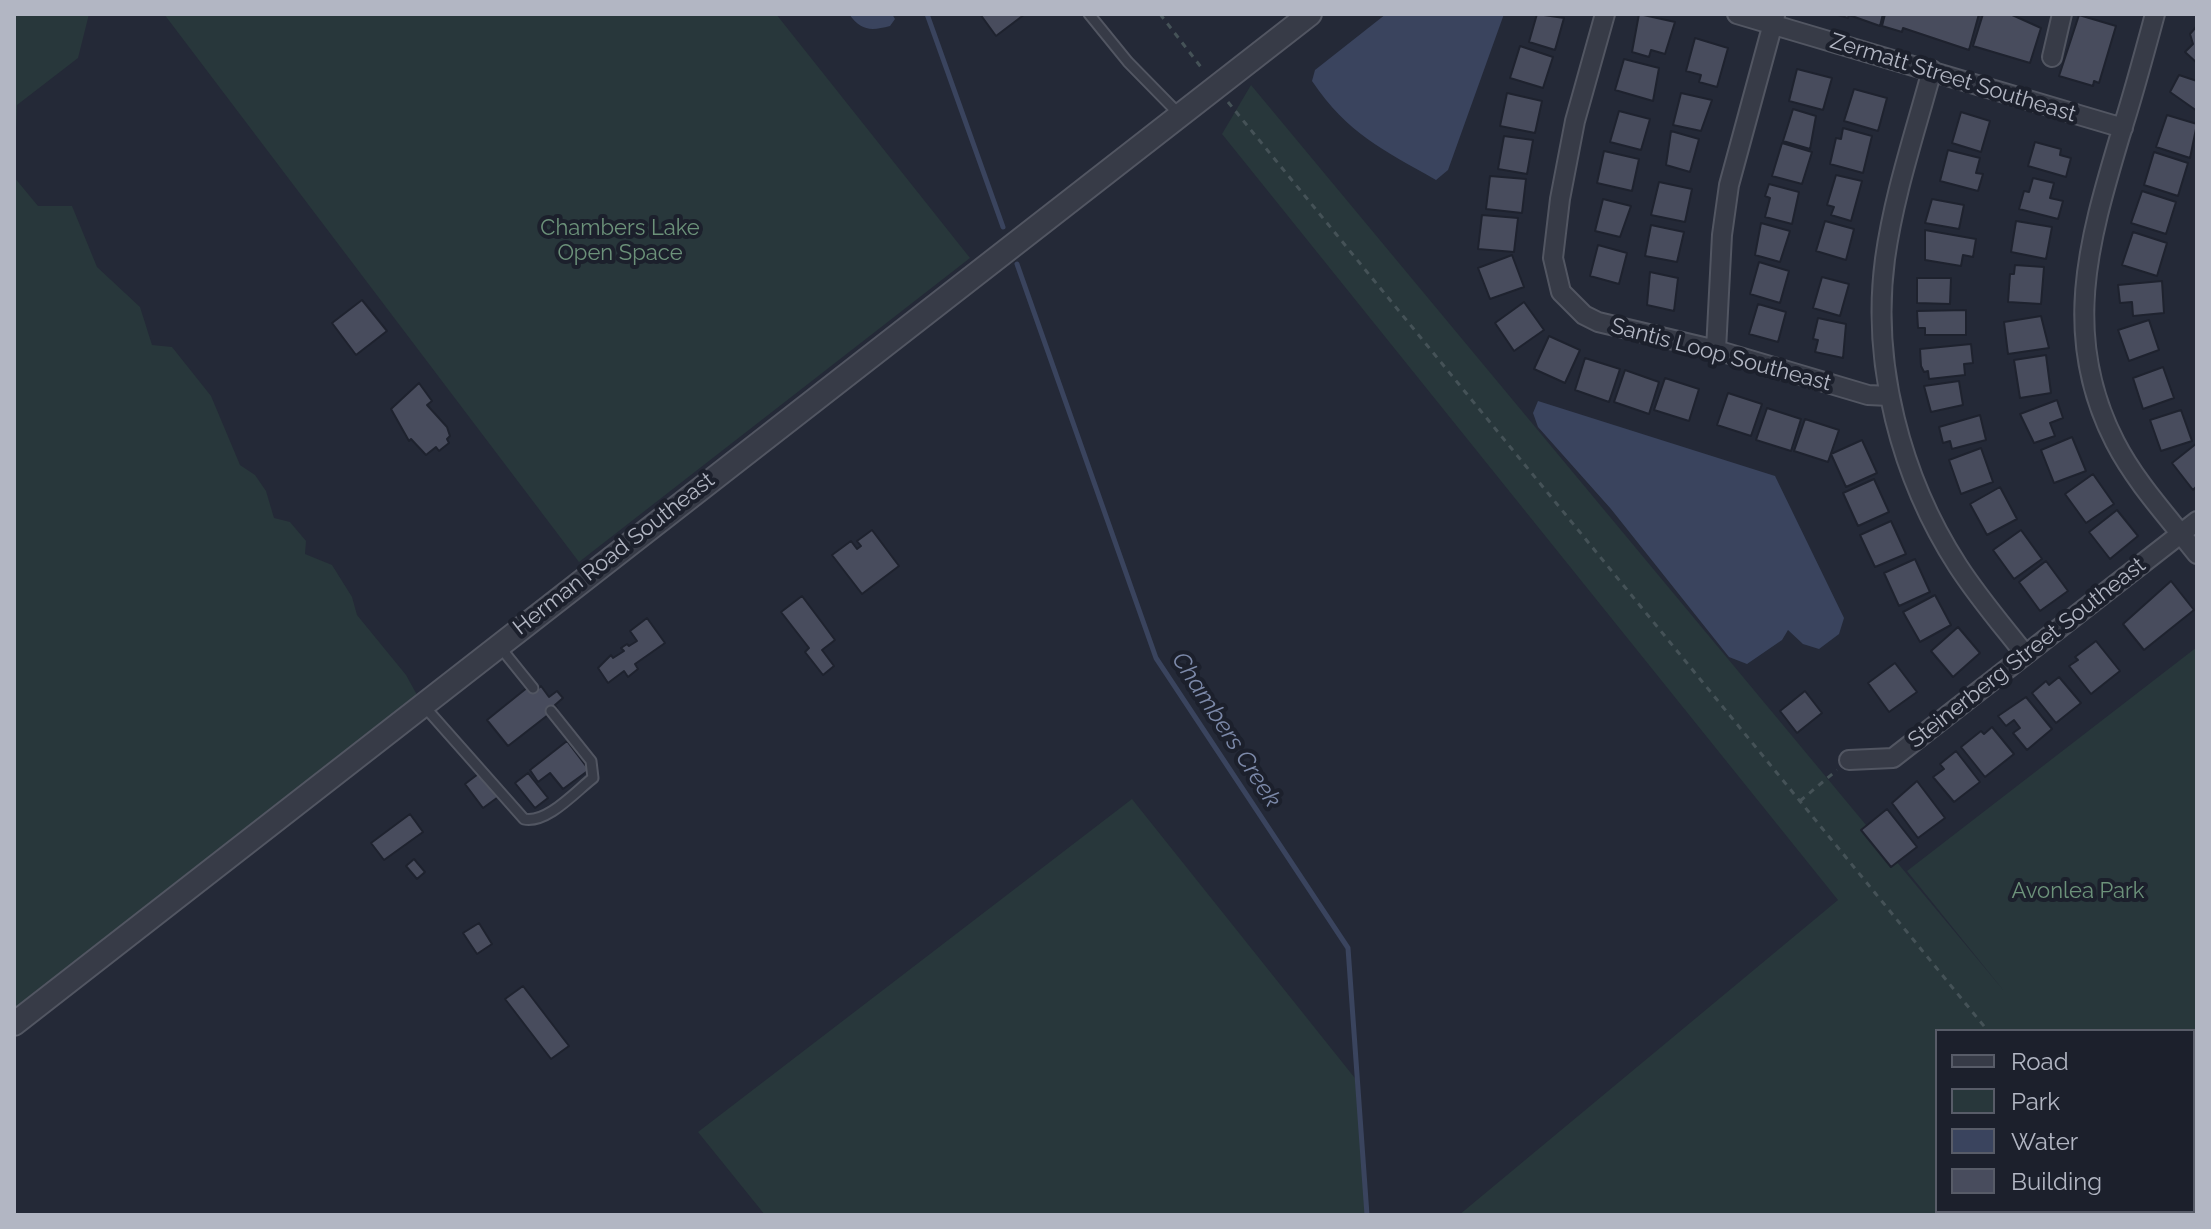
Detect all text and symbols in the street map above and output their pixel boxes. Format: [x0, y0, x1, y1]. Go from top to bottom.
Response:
street label: Zermatt Street Southeast [1827, 28, 2079, 128]
park label: Chambers Lake Open Space [540, 215, 700, 266]
street label: Santis Loop Southeast [1608, 313, 1834, 397]
street label: Herman Road Southeast [508, 467, 720, 641]
street label: Steinerberg Street Southeast [1903, 552, 2151, 754]
water label: Chambers Creek [1165, 647, 1287, 813]
park label: Avonlea Park [2012, 878, 2144, 904]
legend [1935, 1029, 2195, 1213]
text: Road [2011, 1047, 2069, 1076]
text: Park [2011, 1087, 2060, 1116]
text: Water [2011, 1127, 2078, 1156]
text: Building [2011, 1167, 2102, 1196]

